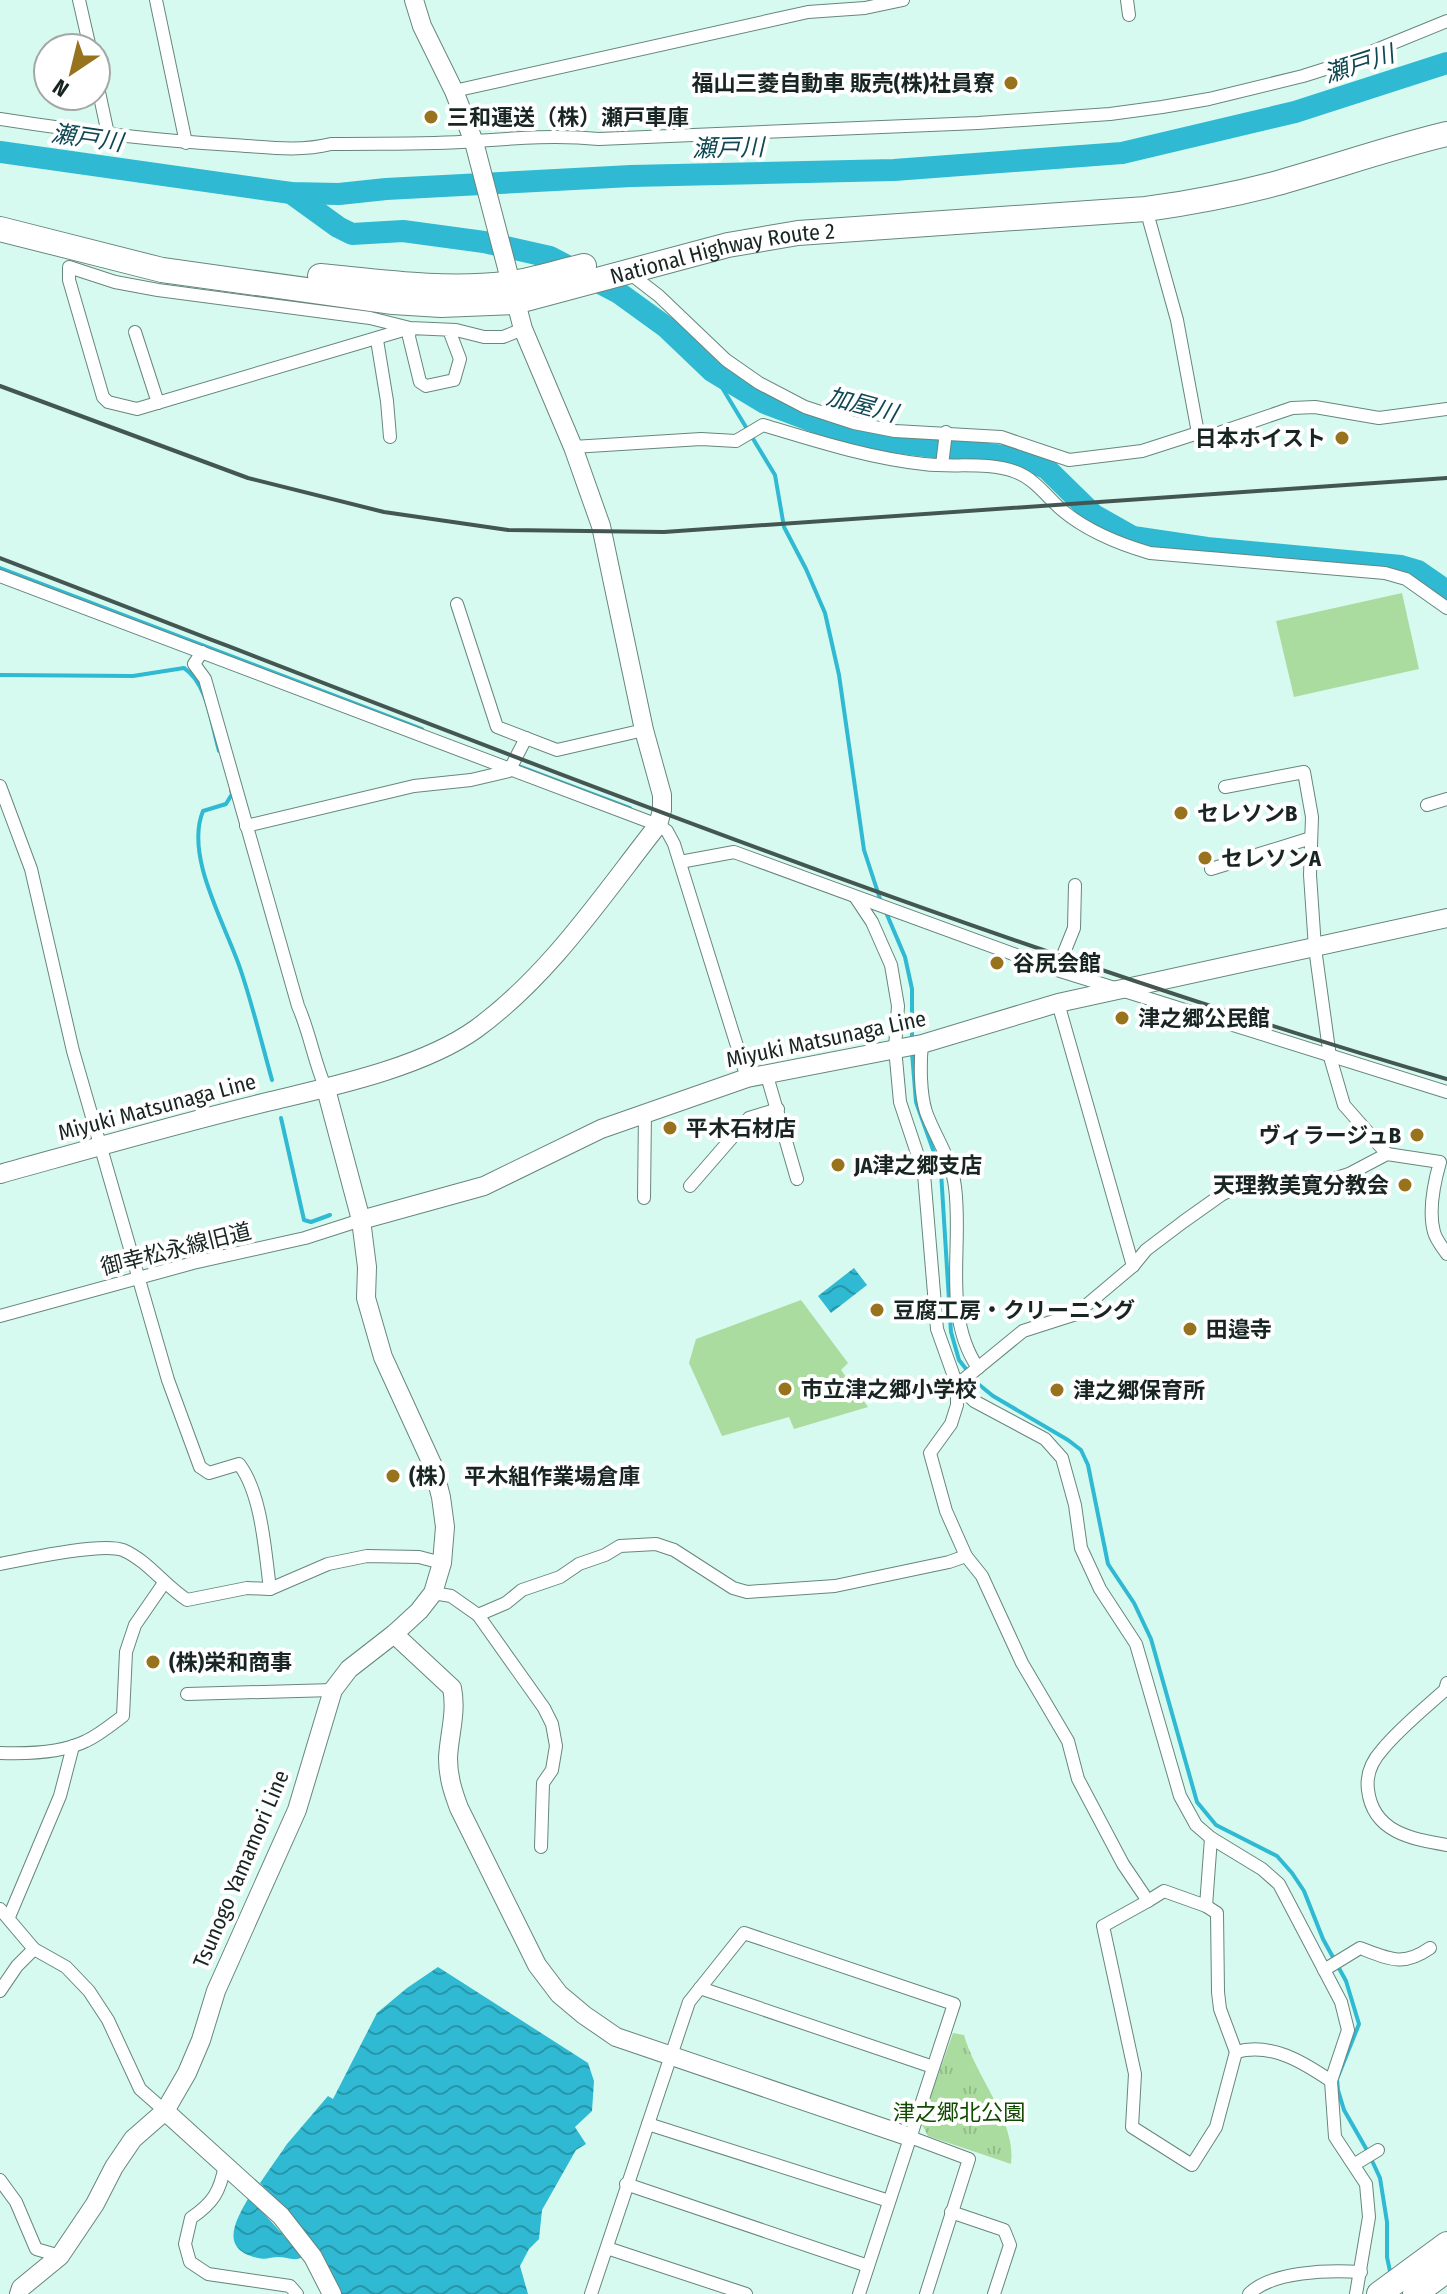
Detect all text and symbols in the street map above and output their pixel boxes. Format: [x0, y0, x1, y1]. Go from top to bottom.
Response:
north arrow [32, 32, 112, 112]
water label: 瀬戸川 [1320, 39, 1400, 88]
place label: 福山三菱自動車 販売(株)社員寮 [691, 70, 995, 97]
text: N [48, 73, 74, 103]
marker: 福山三菱自動車 販売(株)社員寮 [1002, 74, 1020, 92]
place label: 三和運送（株）瀬戸車庫 [447, 104, 689, 131]
marker: 三和運送（株）瀬戸車庫 [422, 108, 440, 126]
water label: 瀬戸川 [49, 119, 128, 157]
water label: 瀬戸川 [692, 133, 767, 163]
street label: National Highway Route 2 [607, 217, 836, 289]
water label: 加屋川 [824, 382, 903, 429]
place label: 日本ホイスト [1195, 425, 1326, 452]
marker: 日本ホイスト [1333, 429, 1351, 447]
place label: セレソンB [1197, 800, 1297, 827]
marker: セレソンB [1172, 804, 1190, 822]
place label: セレソンA [1221, 845, 1322, 872]
marker: セレソンA [1196, 849, 1214, 867]
place label: 谷尻会館 [1013, 950, 1101, 977]
marker: 谷尻会館 [988, 954, 1006, 972]
street label: Miyuki Matsunaga Line [724, 1005, 928, 1073]
place label: 津之郷公民館 [1138, 1005, 1270, 1032]
marker: 津之郷公民館 [1113, 1009, 1131, 1027]
street label: Miyuki Matsunaga Line [55, 1068, 259, 1146]
place label: 平木石材店 [686, 1115, 796, 1142]
marker: 平木石材店 [661, 1119, 679, 1137]
place label: ヴィラージュB [1259, 1122, 1401, 1149]
marker: ヴィラージュB [1408, 1126, 1426, 1144]
place label: JA津之郷支店 [853, 1152, 982, 1179]
marker: JA津之郷支店 [829, 1156, 847, 1174]
place label: 天理教美寛分教会 [1213, 1172, 1389, 1199]
marker: 天理教美寛分教会 [1396, 1176, 1414, 1194]
street label: 御幸松永線旧道 [98, 1217, 254, 1281]
place label: 豆腐工房・クリーニング [893, 1297, 1135, 1324]
marker: 豆腐工房・クリーニング [868, 1301, 886, 1319]
place label: 田邉寺 [1206, 1316, 1272, 1343]
marker: 田邉寺 [1181, 1320, 1199, 1338]
place label: 市立津之郷小学校 [801, 1376, 977, 1403]
place label: 津之郷保育所 [1073, 1377, 1205, 1404]
marker: 市立津之郷小学校 [776, 1380, 794, 1398]
marker: 津之郷保育所 [1048, 1381, 1066, 1399]
place label: (株） 平木組作業場倉庫 [409, 1463, 640, 1490]
marker: (株） 平木組作業場倉庫 [384, 1467, 402, 1485]
place label: (株)栄和商事 [169, 1649, 292, 1676]
marker: (株)栄和商事 [144, 1653, 162, 1671]
street label: Tsunogo Yamamori Line [187, 1766, 295, 1972]
park label: 津之郷北公園 [893, 2099, 1025, 2126]

